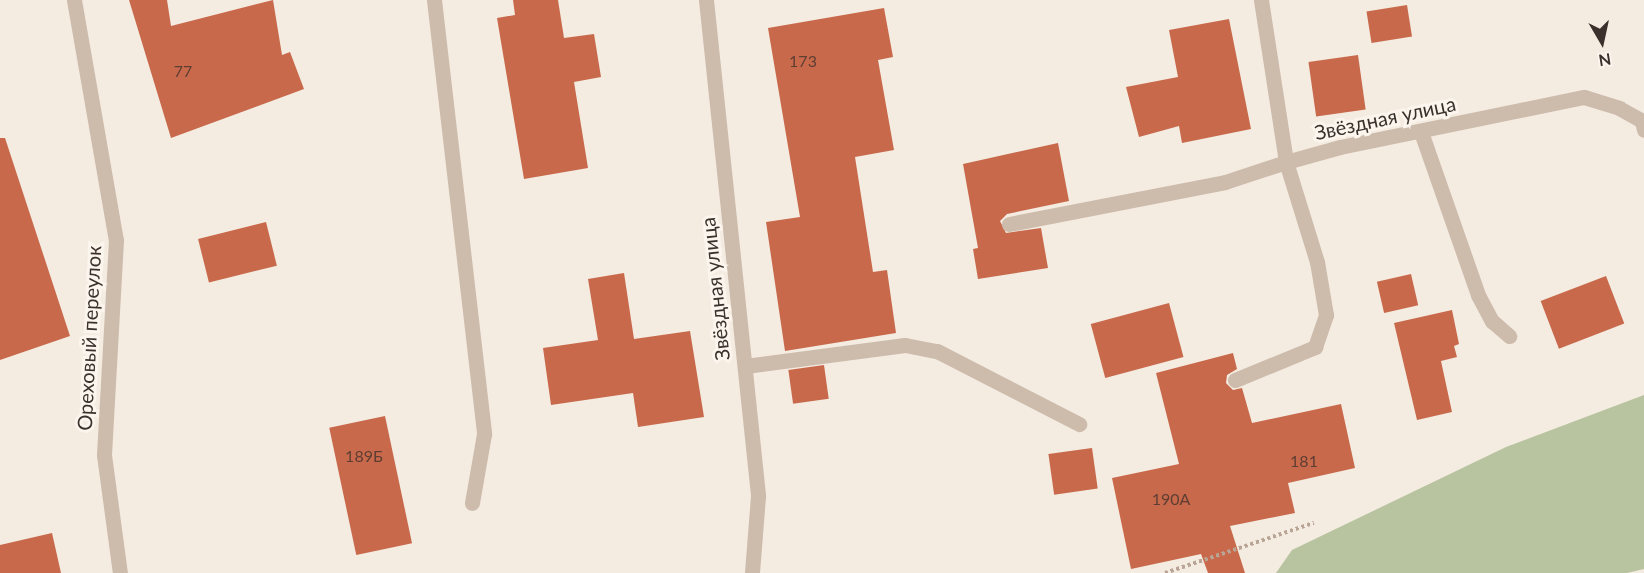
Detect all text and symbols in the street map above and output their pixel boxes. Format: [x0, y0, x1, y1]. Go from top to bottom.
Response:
north arrow [1572, 12, 1632, 72]
text: N [1597, 50, 1612, 71]
house number: 173 [789, 51, 817, 71]
house number: 77 [174, 61, 192, 81]
street label: Звёздная улица [1312, 91, 1458, 145]
street label: Звёздная улица [696, 216, 734, 362]
street label: Ореховый переулок [72, 245, 106, 431]
house number: 189Б [345, 446, 383, 466]
house number: 181 [1290, 451, 1318, 471]
house number: 190А [1152, 489, 1190, 509]

